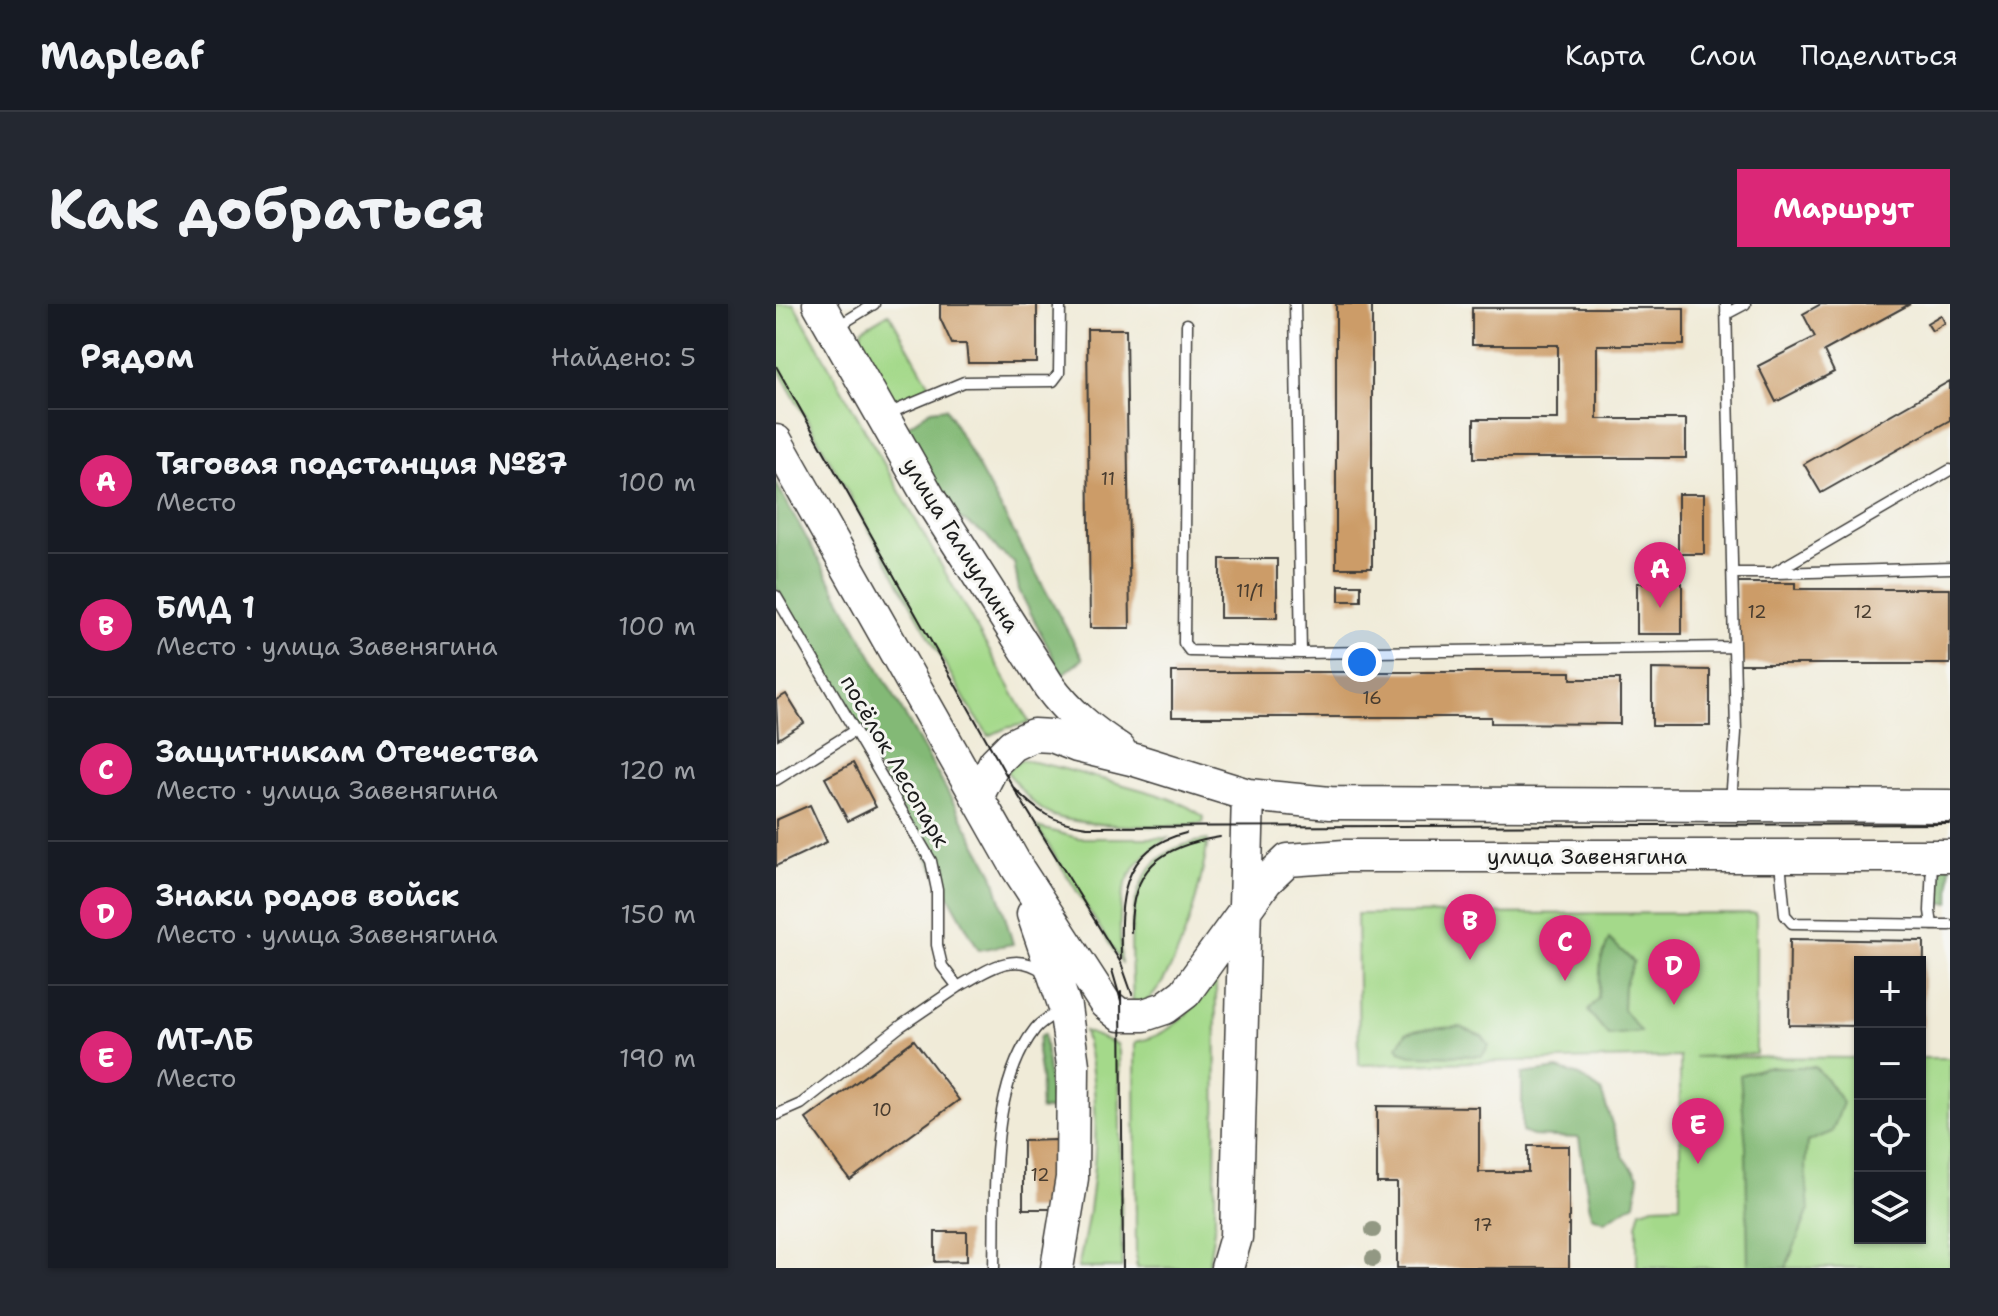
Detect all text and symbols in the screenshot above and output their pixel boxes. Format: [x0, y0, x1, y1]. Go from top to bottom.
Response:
text: Mapleaf [40, 30, 205, 81]
text: Карта [1565, 36, 1645, 74]
text: Слои [1689, 36, 1756, 74]
text: Поделиться [1800, 36, 1958, 74]
button: Маршрут [1737, 169, 1950, 247]
text: Как добраться [48, 171, 485, 246]
text: Рядом [80, 333, 194, 379]
text: Найдено: 5 [551, 339, 696, 374]
text: Тяговая подстанция №87 [156, 443, 568, 484]
street label: улица Галиуллина [896, 452, 1027, 638]
text: A [96, 464, 116, 499]
text: 100 m [618, 464, 696, 499]
house number: 11 [1101, 467, 1115, 491]
text: Место [156, 484, 237, 519]
pin: A [1634, 542, 1686, 608]
house number: 11/1 [1236, 579, 1264, 603]
text: БМД 1 [156, 587, 255, 628]
house number: 12 [1747, 600, 1767, 624]
house number: 12 [1853, 600, 1873, 624]
text: B [98, 608, 114, 643]
text: 100 m [618, 608, 696, 643]
text: Место · улица Завенягина [156, 628, 498, 663]
your location [1342, 642, 1382, 682]
street label: посёлок Лесопарк [834, 670, 956, 853]
house number: 16 [1362, 686, 1382, 710]
text: Защитникам Отечества [156, 731, 538, 772]
text: C [98, 752, 114, 787]
text: 120 m [620, 752, 696, 787]
text: Место · улица Завенягина [156, 772, 498, 807]
street label: улица Завенягина [1487, 842, 1687, 871]
text: Знаки родов войск [156, 875, 459, 916]
pin: B [1444, 894, 1496, 960]
text: D [97, 896, 115, 931]
text: 150 m [620, 896, 696, 931]
pin: C [1539, 915, 1591, 981]
text: Место · улица Завенягина [156, 916, 498, 951]
pin: D [1648, 939, 1700, 1005]
map controls [1854, 956, 1926, 1244]
button: + [1854, 956, 1926, 1028]
text: МТ-ЛБ [156, 1019, 254, 1060]
button: − [1854, 1028, 1926, 1100]
text: E [97, 1040, 115, 1075]
text: 190 m [619, 1040, 696, 1075]
text: Место [156, 1060, 237, 1095]
house number: 10 [872, 1098, 892, 1122]
pin: E [1672, 1098, 1724, 1164]
button: locate [1854, 1100, 1926, 1172]
house number: 12 [1030, 1163, 1050, 1187]
button: layers [1854, 1172, 1926, 1244]
house number: 17 [1473, 1213, 1493, 1237]

